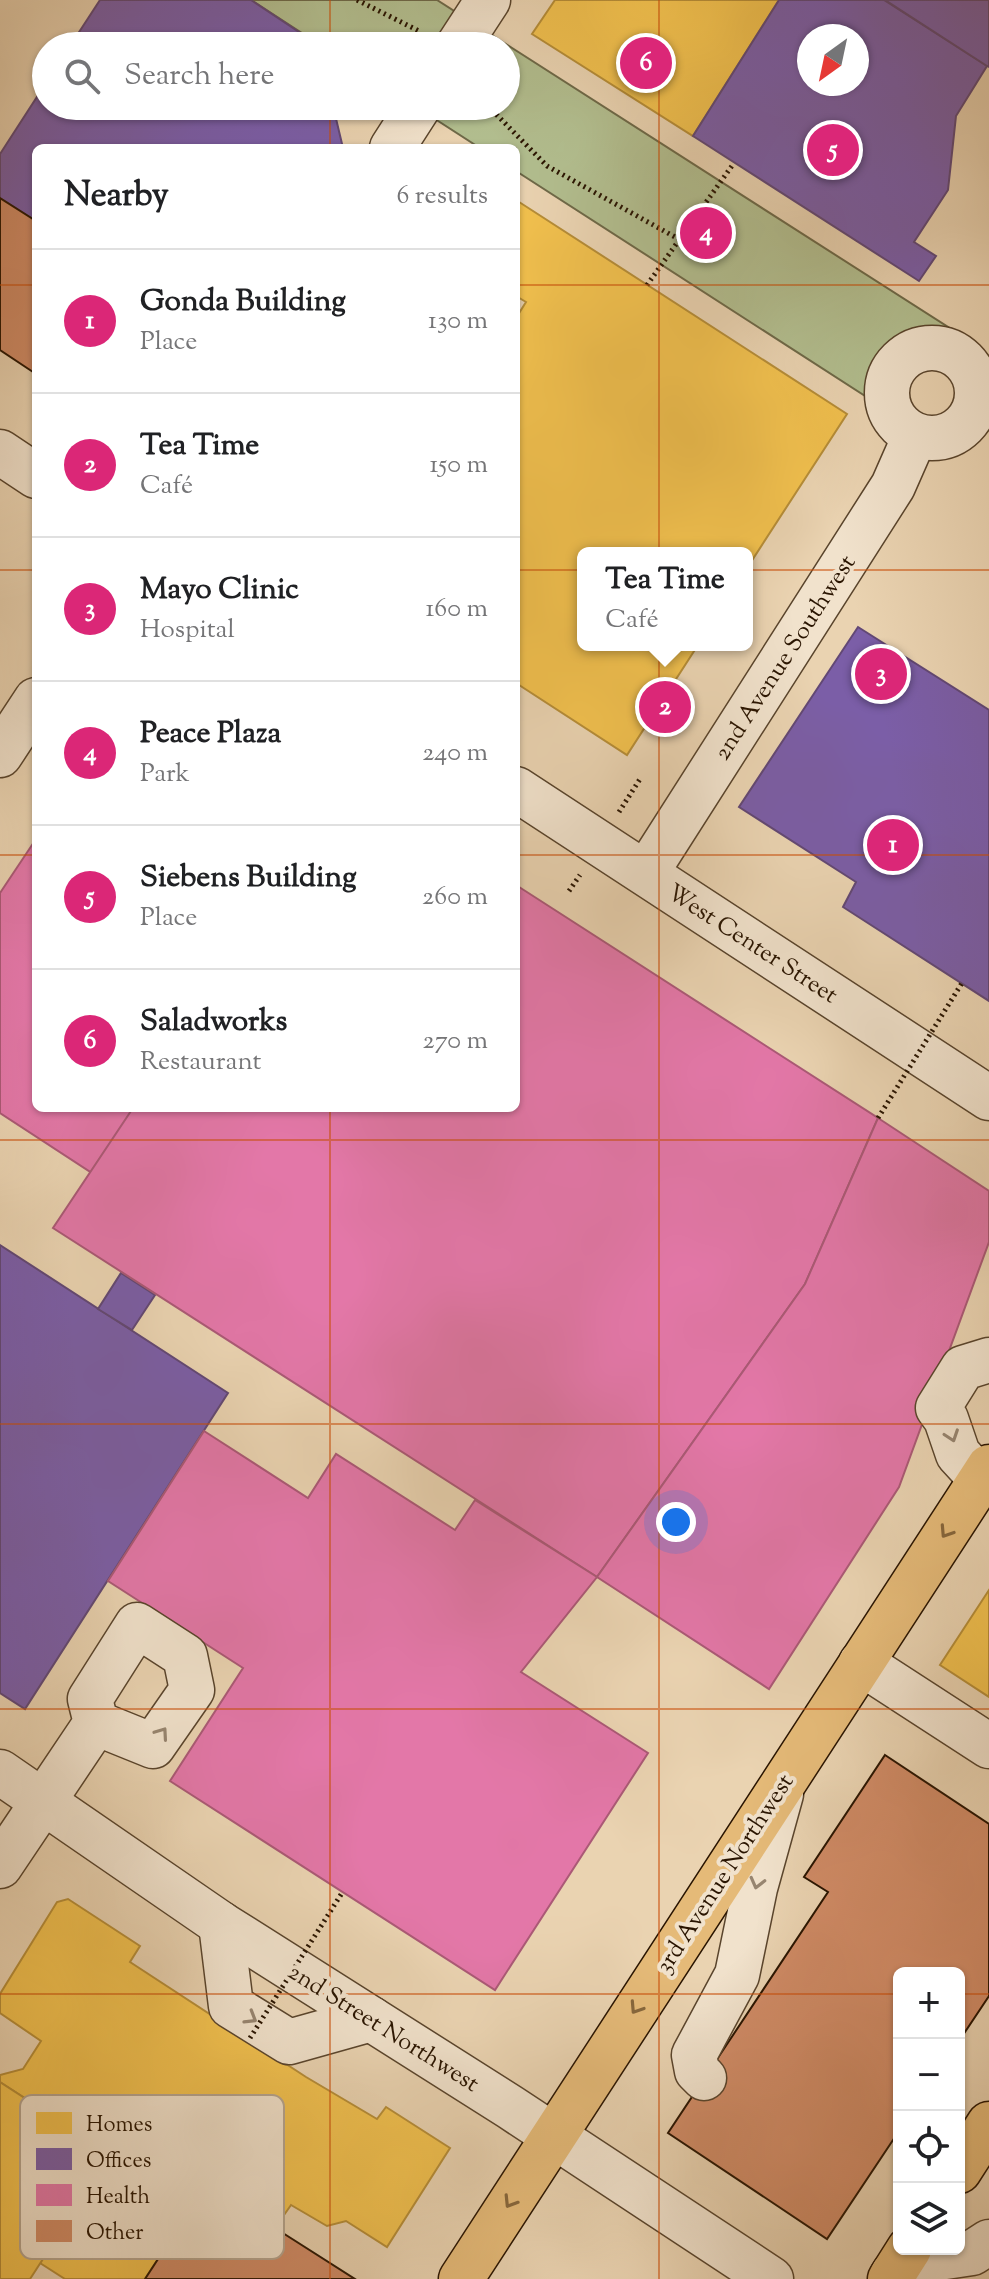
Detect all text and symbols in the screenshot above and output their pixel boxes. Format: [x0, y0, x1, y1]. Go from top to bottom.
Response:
north arrow [797, 24, 869, 96]
search box [32, 32, 520, 120]
pin: 6 [620, 33, 672, 93]
icon: search [60, 54, 104, 98]
text: Search here [124, 55, 274, 98]
pin: 5 [807, 120, 859, 180]
text: Nearby [64, 172, 169, 221]
text: 6 results [396, 178, 488, 215]
pin: 4 [680, 203, 732, 263]
text: Gonda Building [140, 281, 346, 324]
text: 1 [86, 303, 94, 340]
text: 130 m [428, 303, 488, 340]
text: Place [140, 324, 197, 361]
text: Tea Time [140, 425, 259, 468]
text: 2 [84, 447, 96, 484]
text: 150 m [429, 447, 488, 484]
text: Café [140, 468, 193, 505]
popup [577, 547, 753, 651]
street label: 2nd Avenue Southwest [706, 549, 865, 767]
text: Tea Time [605, 559, 725, 602]
text: Mayo Clinic [140, 569, 299, 612]
text: 3 [85, 591, 95, 628]
text: 160 m [425, 591, 488, 628]
text: Café [605, 602, 659, 639]
text: Hospital [140, 612, 235, 649]
pin: 3 [855, 644, 907, 704]
pin: 2 [639, 677, 691, 737]
text: Peace Plaza [140, 713, 281, 756]
text: 4 [83, 735, 97, 772]
text: 240 m [422, 735, 488, 772]
text: Park [140, 756, 190, 793]
pin: 1 [867, 815, 919, 875]
text: Siebens Building [140, 857, 357, 900]
street label: West Center Street [660, 877, 844, 1013]
text: 5 [86, 879, 94, 916]
text: 260 m [422, 879, 488, 916]
text: Place [140, 900, 197, 937]
text: Saladworks [140, 1001, 287, 1044]
text: 6 [84, 1023, 96, 1060]
text: 270 m [423, 1023, 488, 1060]
text: Restaurant [140, 1044, 261, 1081]
one-way arrow [942, 1428, 958, 1442]
your location [656, 1502, 696, 1542]
one-way arrow [941, 1524, 956, 1538]
one-way arrow [152, 1727, 167, 1741]
street label: 3rd Avenue Northwest [648, 1768, 803, 1980]
one-way arrow [749, 1875, 766, 1889]
street label: 2nd Street Northwest [281, 1956, 485, 2101]
map controls [893, 1967, 965, 2255]
button: + [893, 1967, 965, 2039]
one-way arrow [631, 1999, 646, 2014]
one-way arrow [242, 2009, 257, 2024]
button: − [893, 2039, 965, 2111]
legend [20, 2095, 284, 2259]
text: Homes [86, 2110, 152, 2142]
button: locate [893, 2111, 965, 2183]
text: Offices [86, 2146, 151, 2178]
text: Health [86, 2182, 150, 2214]
button: layers [893, 2183, 965, 2255]
one-way arrow [505, 2193, 520, 2207]
text: Other [86, 2218, 144, 2250]

